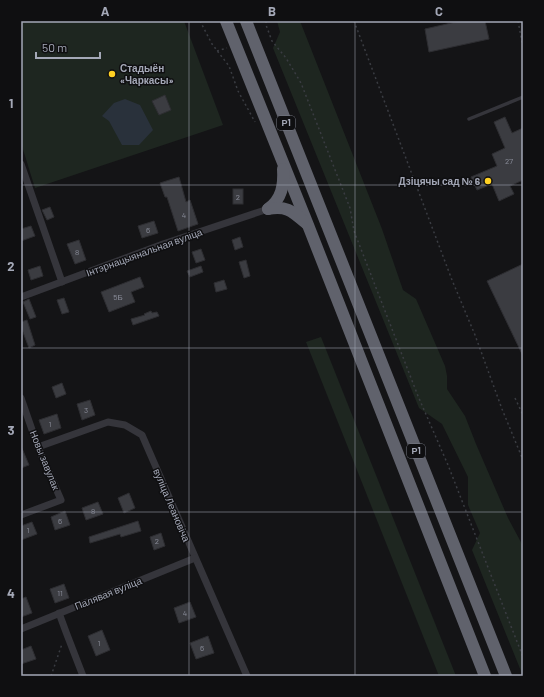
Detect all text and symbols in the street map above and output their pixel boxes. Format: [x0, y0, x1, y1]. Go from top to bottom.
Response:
text: A [101, 3, 110, 19]
text: B [268, 3, 276, 19]
text: C [435, 3, 443, 19]
scale bar [36, 34, 100, 60]
text: 50 m [42, 40, 67, 54]
place label: Стадыён «Чаркасы» [120, 62, 174, 86]
marker: Стадыён «Чаркасы» [107, 69, 117, 79]
text: 1 [9, 95, 13, 111]
road number: Р1 [277, 116, 295, 130]
house number: 27 [505, 156, 513, 166]
place label: Дзіцячы сад № 6 [398, 175, 481, 187]
marker: Дзіцячы сад № 6 [483, 176, 493, 186]
house number: 2 [236, 192, 240, 202]
house number: 4 [182, 210, 186, 220]
street label: Інтэрнацыянальная вуліца [84, 225, 204, 279]
house number: 6 [146, 225, 150, 235]
house number: 8 [75, 247, 79, 257]
text: 2 [7, 258, 15, 274]
house number: 5Б [113, 292, 123, 302]
house number: 3 [84, 405, 88, 415]
house number: 1 [49, 419, 52, 429]
text: 3 [7, 422, 15, 438]
street label: Новы завулак [28, 429, 63, 492]
road number: Р1 [407, 444, 425, 458]
street label: вуліца Леановіча [151, 467, 193, 544]
house number: 8 [91, 506, 95, 516]
house number: 6 [58, 516, 62, 526]
house number: 1 [27, 525, 30, 535]
house number: 2 [155, 536, 159, 546]
street label: Палявая вуліца [73, 574, 144, 612]
text: 4 [7, 585, 15, 601]
house number: 11 [57, 588, 63, 598]
house number: 4 [183, 608, 187, 618]
house number: 1 [98, 638, 101, 648]
house number: 6 [200, 643, 204, 653]

